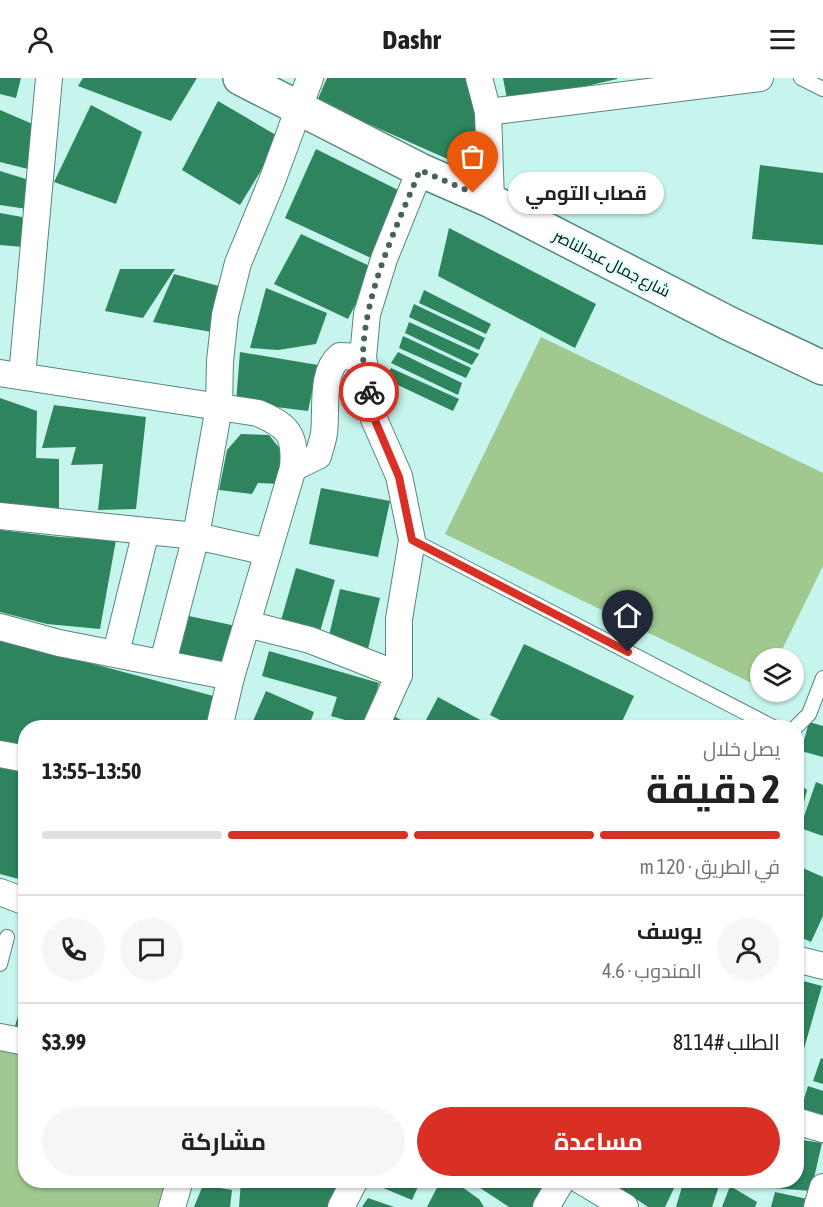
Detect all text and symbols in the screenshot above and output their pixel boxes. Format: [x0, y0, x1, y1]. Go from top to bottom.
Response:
icon: person [24, 23, 57, 56]
icon: menu [766, 23, 799, 56]
text: Dashr [382, 24, 441, 55]
pin [447, 131, 498, 193]
icon: bag [456, 140, 489, 173]
callout: قصاب التومي [509, 172, 665, 214]
text: قصاب التومي [525, 181, 647, 204]
street label: شارع جمال عبدالناصر [548, 225, 673, 303]
courier [339, 362, 399, 422]
icon: bike [353, 376, 386, 409]
pin [602, 590, 653, 652]
icon: home [611, 599, 644, 632]
map controls [750, 648, 804, 702]
button: layers [750, 648, 804, 702]
text: يصل خلال [703, 737, 780, 760]
text: 13:50–13:55 [42, 758, 141, 784]
text: 2 دقيقة [646, 767, 780, 811]
text: في الطريق · 120 m [640, 855, 780, 878]
button: phone [42, 918, 105, 981]
button: chat [120, 918, 183, 981]
text: يوسف [637, 918, 702, 944]
button: person [717, 918, 780, 981]
text: المندوب · 4.6 [602, 959, 702, 982]
text: $3.99 [42, 1029, 86, 1055]
text: الطلب #8114 [673, 1029, 780, 1055]
button: مشاركة [42, 1107, 405, 1176]
button: مساعدة [417, 1107, 780, 1176]

